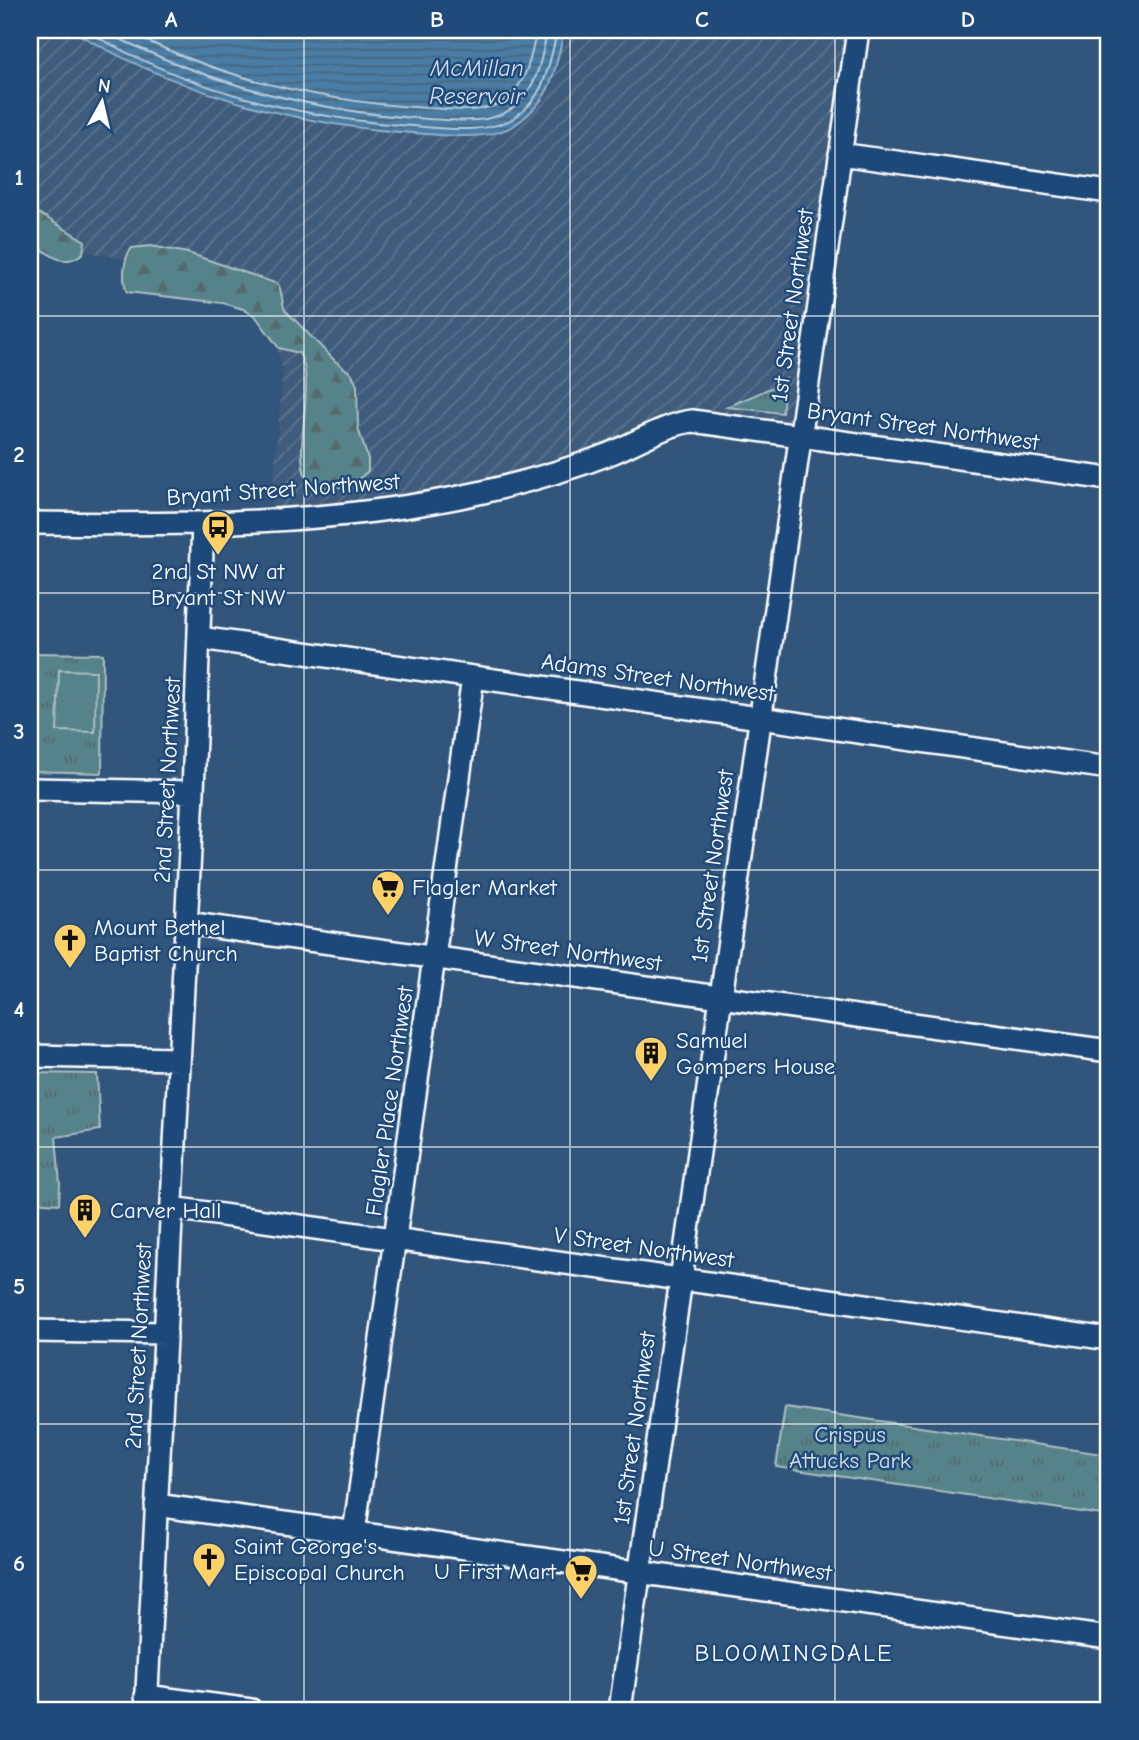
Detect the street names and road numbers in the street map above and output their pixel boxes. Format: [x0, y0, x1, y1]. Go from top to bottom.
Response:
street label: 1st Street Northwest [766, 205, 820, 403]
street label: Bryant Street Northwest [805, 397, 1042, 456]
street label: Bryant Street Northwest [165, 468, 402, 511]
street label: Adams Street Northwest [540, 648, 778, 707]
street label: 2nd Street Northwest [149, 675, 186, 884]
street label: 1st Street Northwest [686, 766, 740, 964]
street label: W Street Northwest [472, 924, 665, 977]
street label: Flagler Place Northwest [360, 983, 419, 1218]
street label: V Street Northwest [552, 1221, 737, 1274]
street label: 2nd Street Northwest [120, 1241, 157, 1450]
street label: 1st Street Northwest [608, 1328, 662, 1526]
street label: U Street Northwest [646, 1534, 835, 1587]

